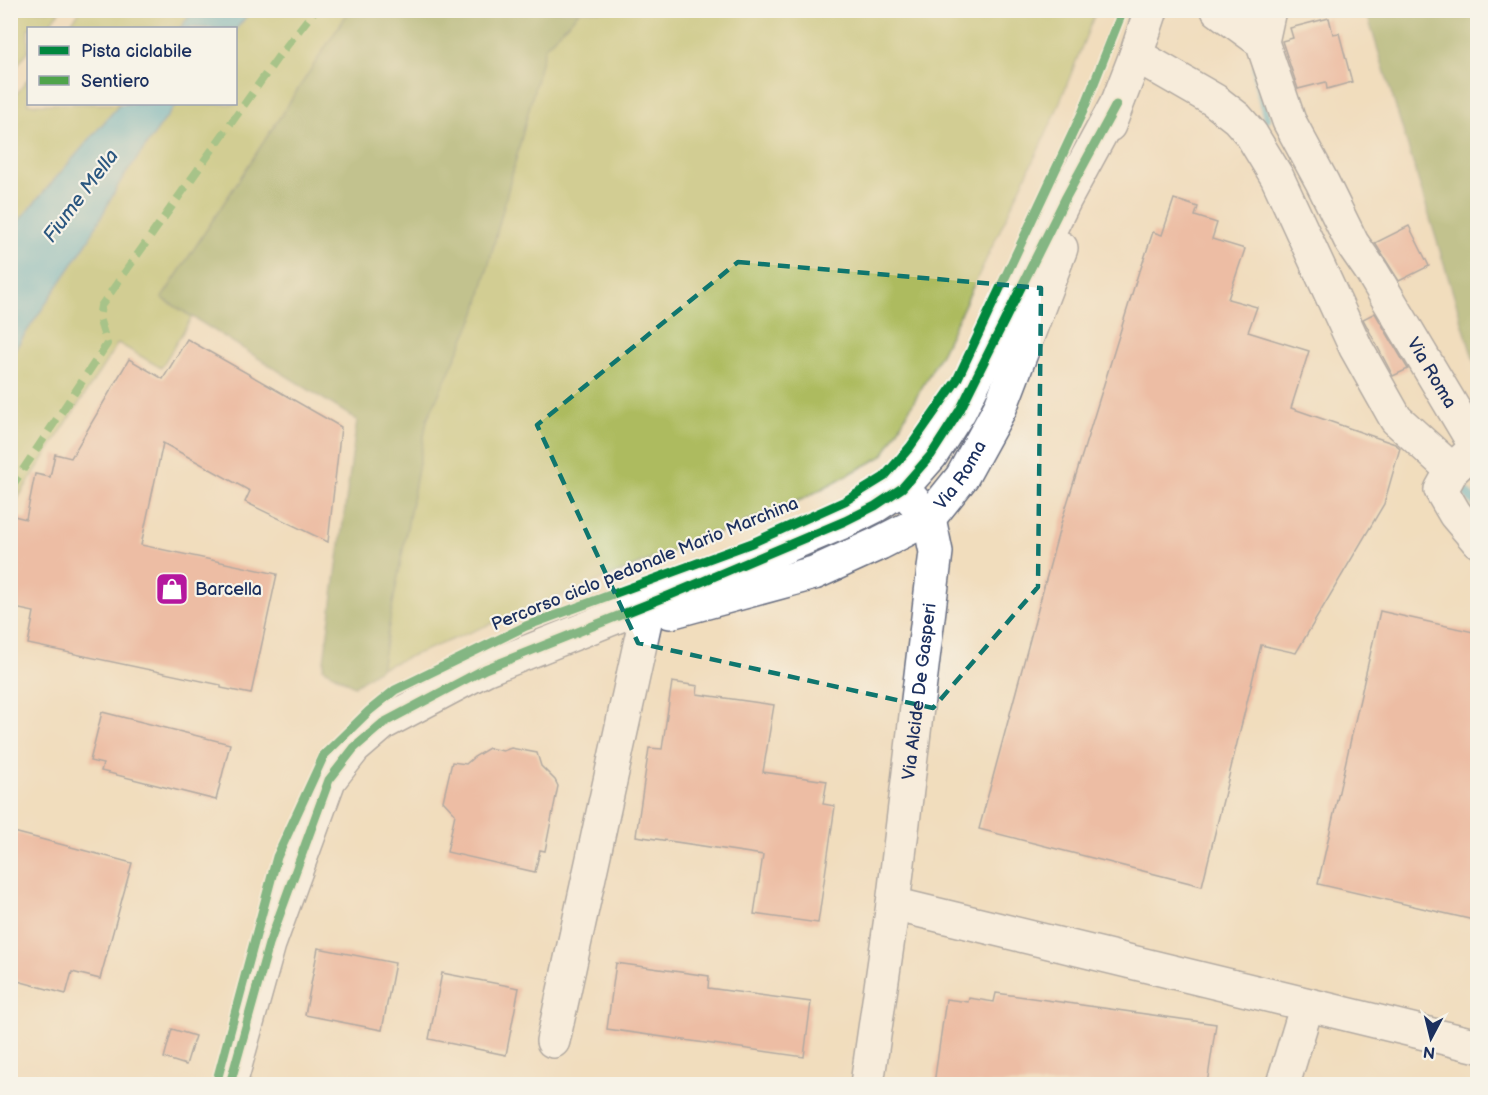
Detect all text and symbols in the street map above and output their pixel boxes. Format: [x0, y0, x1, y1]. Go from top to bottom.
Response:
legend [27, 27, 237, 105]
text: Pista ciclabile [81, 41, 192, 62]
text: Sentiero [81, 71, 150, 92]
water label: Fiume Mella [38, 145, 124, 247]
street label: Via Roma [1403, 334, 1461, 412]
street label: Via Roma [930, 437, 990, 514]
street label: Percorso ciclo pedonale Mario Marchina [489, 493, 801, 635]
shop icon: Barcella [154, 571, 190, 607]
place label: Barcella [195, 579, 262, 600]
street label: Via Alcide De Gasperi [898, 602, 940, 781]
north arrow [1401, 1008, 1461, 1068]
text: N [1422, 1041, 1436, 1062]

